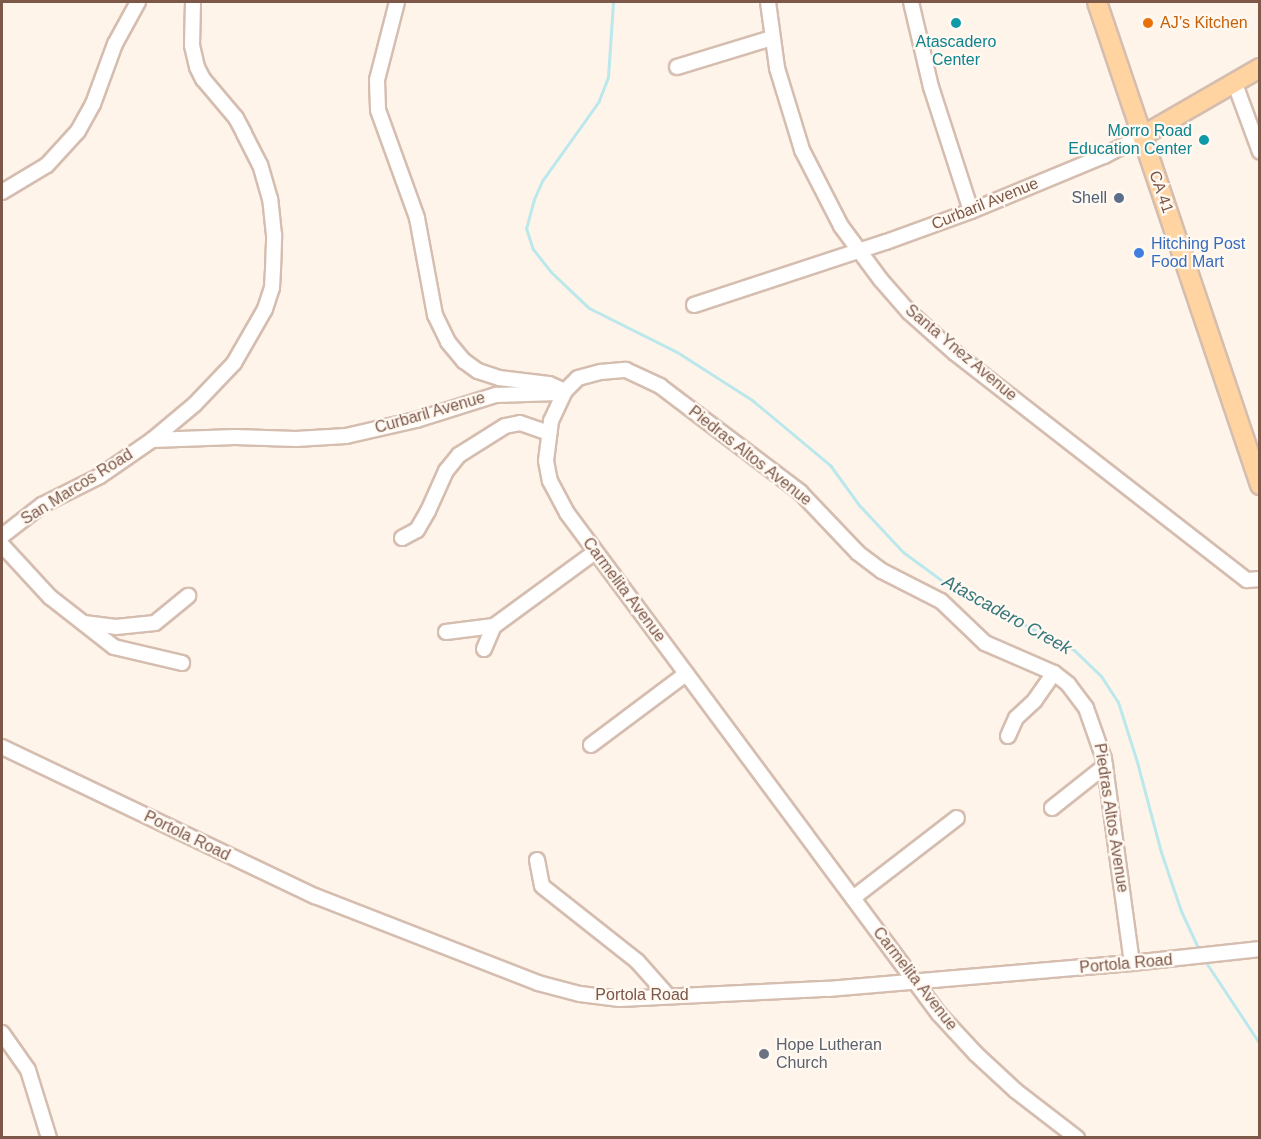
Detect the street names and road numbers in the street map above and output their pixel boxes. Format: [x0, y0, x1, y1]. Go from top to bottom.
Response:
street label: CA 41 [1145, 168, 1177, 216]
street label: Curbaril Avenue [928, 174, 1042, 234]
street label: Santa Ynez Avenue [901, 300, 1021, 406]
street label: Curbaril Avenue [372, 388, 488, 438]
street label: Piedras Altos Avenue [684, 401, 816, 511]
street label: San Marcos Road [18, 445, 136, 529]
street label: Carmelita Avenue [578, 534, 670, 646]
street label: Piedras Altos Avenue [1090, 741, 1132, 895]
street label: Portola Road [141, 807, 233, 865]
street label: Carmelita Avenue [868, 923, 962, 1035]
street label: Portola Road [1079, 950, 1173, 978]
street label: Portola Road [595, 985, 689, 1005]

